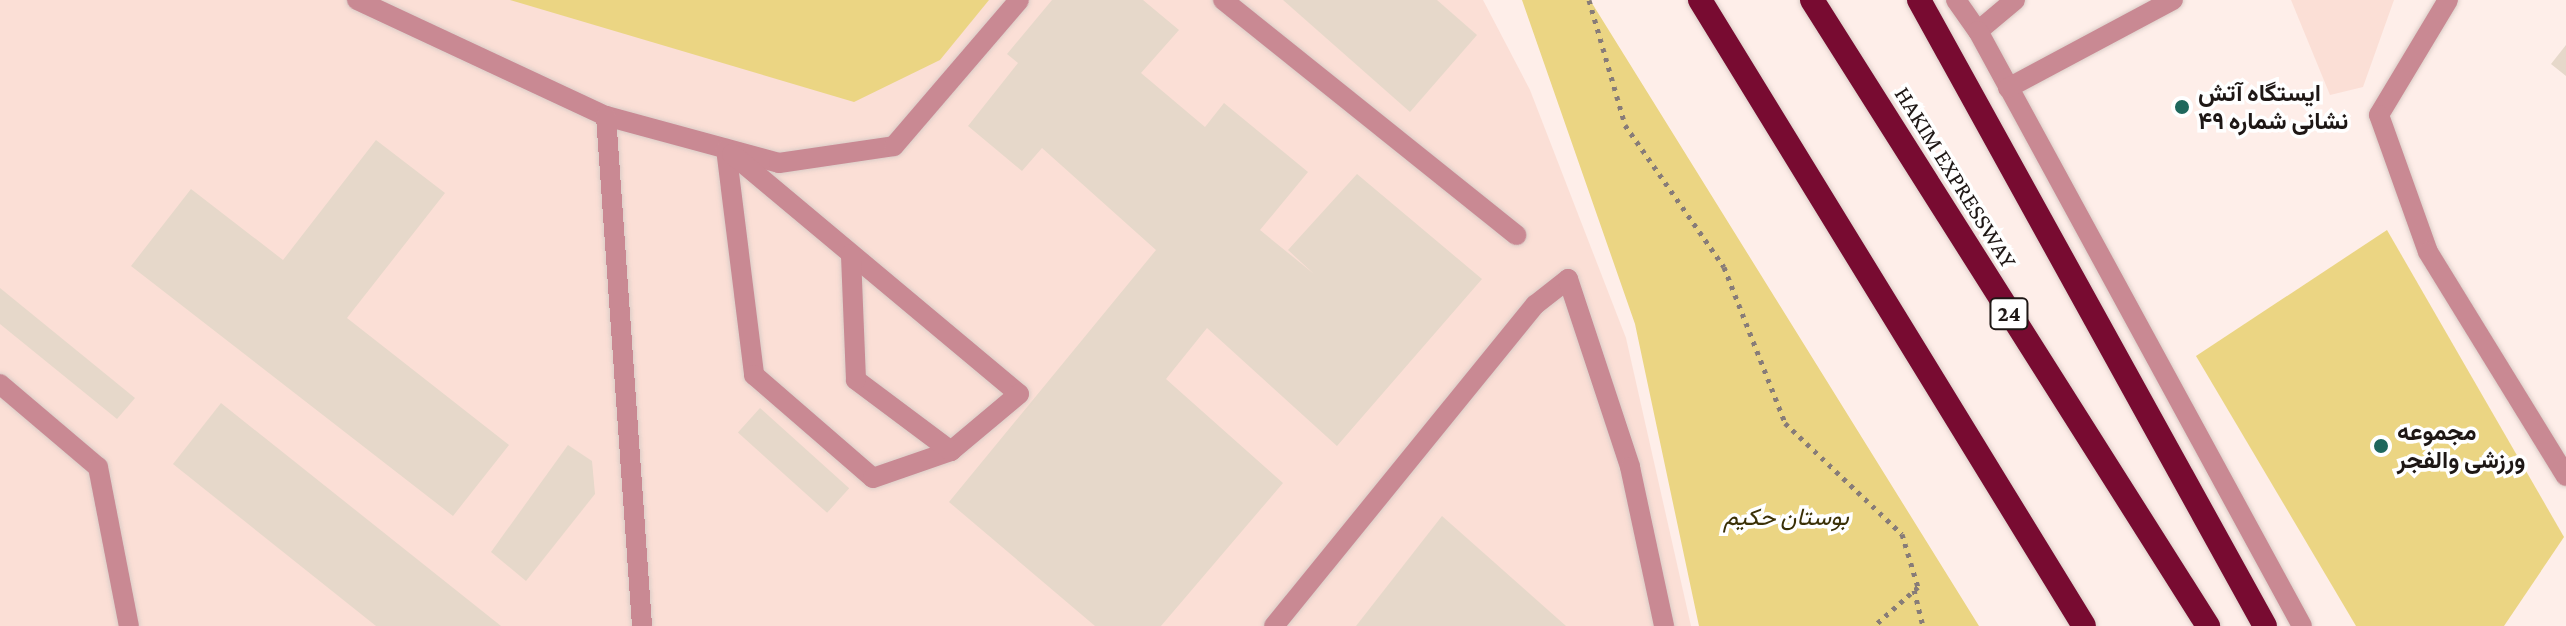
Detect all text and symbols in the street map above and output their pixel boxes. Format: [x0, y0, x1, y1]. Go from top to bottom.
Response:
place label: ایستگاه آتش نشانی شماره ۴۹ [2198, 79, 2348, 135]
street label: HAKIM EXPRESSWAY [1889, 81, 2023, 273]
marker: ایستگاه آتش نشانی شماره ۴۹ [2173, 98, 2191, 116]
road number: 24 [1989, 296, 2029, 332]
place label: مجموعه ورزشی والفجر [2397, 418, 2525, 474]
marker: مجموعه ورزشی والفجر [2372, 437, 2390, 455]
park label: بوستان حکیم [1723, 503, 1849, 531]

